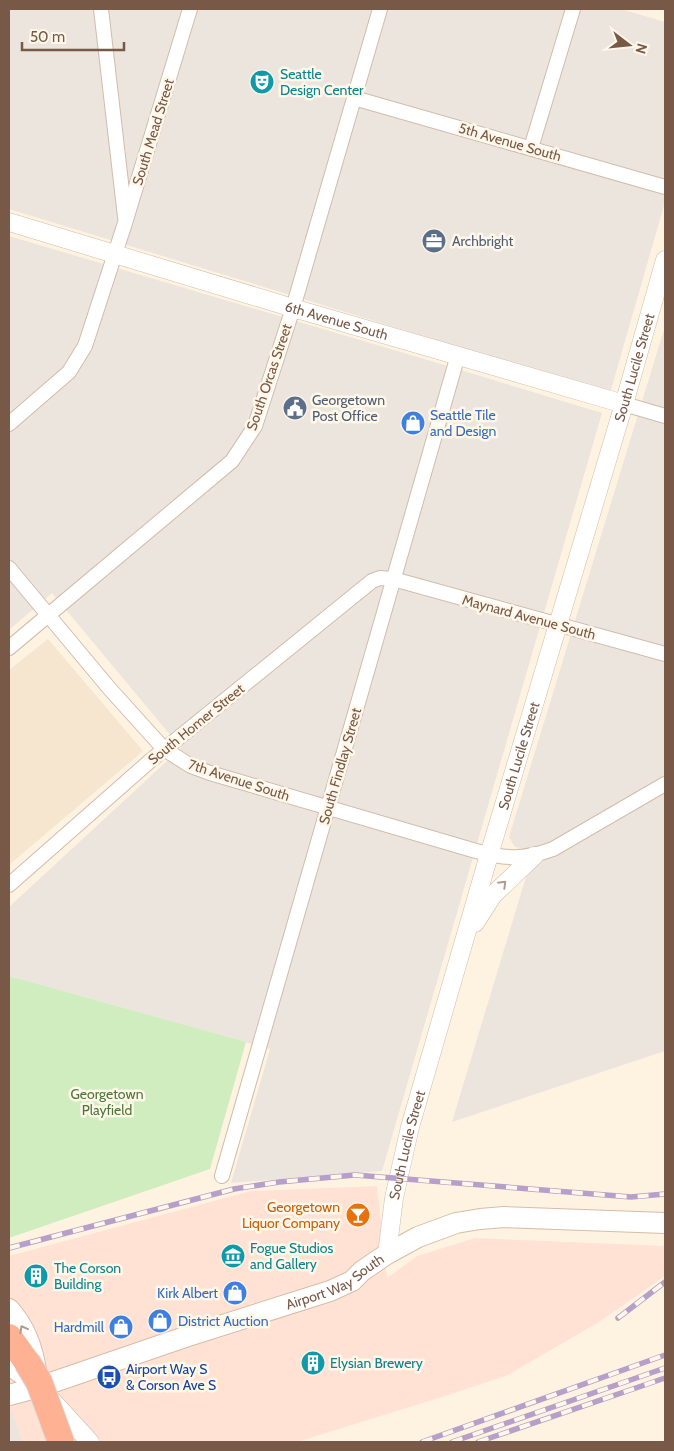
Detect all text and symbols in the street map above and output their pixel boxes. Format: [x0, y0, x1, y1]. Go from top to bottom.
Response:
scale bar [22, 20, 125, 52]
north arrow [604, 20, 654, 70]
text: 50 m [30, 28, 65, 46]
text: N [631, 41, 652, 56]
place label: Seattle Design Center [280, 65, 364, 99]
theatre icon: Seattle Design Center [249, 69, 275, 95]
street label: South Mead Street [128, 76, 178, 188]
street label: 5th Avenue South [457, 119, 563, 165]
office icon: Archbright [421, 228, 447, 254]
place label: Archbright [452, 232, 513, 250]
street label: 6th Avenue South [283, 297, 390, 344]
street label: South Lucile Street [610, 311, 658, 424]
street label: South Orcas Street [242, 321, 296, 433]
place label: Georgetown Post Office [312, 391, 385, 425]
public building icon: Georgetown Post Office [282, 395, 308, 421]
place label: Seattle Tile and Design [430, 406, 496, 440]
shop icon: Seattle Tile and Design [400, 410, 426, 436]
street label: Maynard Avenue South [460, 591, 598, 643]
street label: South Homer Street [144, 679, 248, 768]
street label: South Lucile Street [494, 699, 543, 812]
street label: South Findlay Street [315, 705, 365, 826]
street label: 7th Avenue South [186, 755, 292, 805]
one-way arrow [497, 881, 506, 890]
park label: Georgetown Playfield [71, 1085, 144, 1119]
street label: South Lucile Street [385, 1088, 429, 1201]
place label: Georgetown Liquor Company [242, 1198, 340, 1232]
bar icon: Georgetown Liquor Company [345, 1202, 371, 1228]
place label: Fogue Studios and Gallery [250, 1239, 333, 1273]
museum icon: Fogue Studios and Gallery [220, 1243, 246, 1269]
street label: Airport Way South [284, 1250, 387, 1313]
place label: The Corson Building [54, 1259, 121, 1293]
building icon: The Corson Building [23, 1263, 49, 1289]
shop icon: Kirk Albert [222, 1280, 248, 1306]
place label: Kirk Albert [157, 1284, 218, 1302]
shop icon: District Auction [147, 1308, 173, 1334]
place label: District Auction [178, 1312, 269, 1330]
shop icon: Hardmill [108, 1314, 134, 1340]
place label: Hardmill [54, 1318, 105, 1336]
one-way arrow [20, 1326, 30, 1335]
building icon: Elysian Brewery [300, 1350, 326, 1376]
place label: Elysian Brewery [330, 1354, 423, 1372]
place label: Airport Way S & Corson Ave S [126, 1360, 216, 1394]
bus stop icon: Airport Way S & Corson Ave S [96, 1364, 122, 1390]

